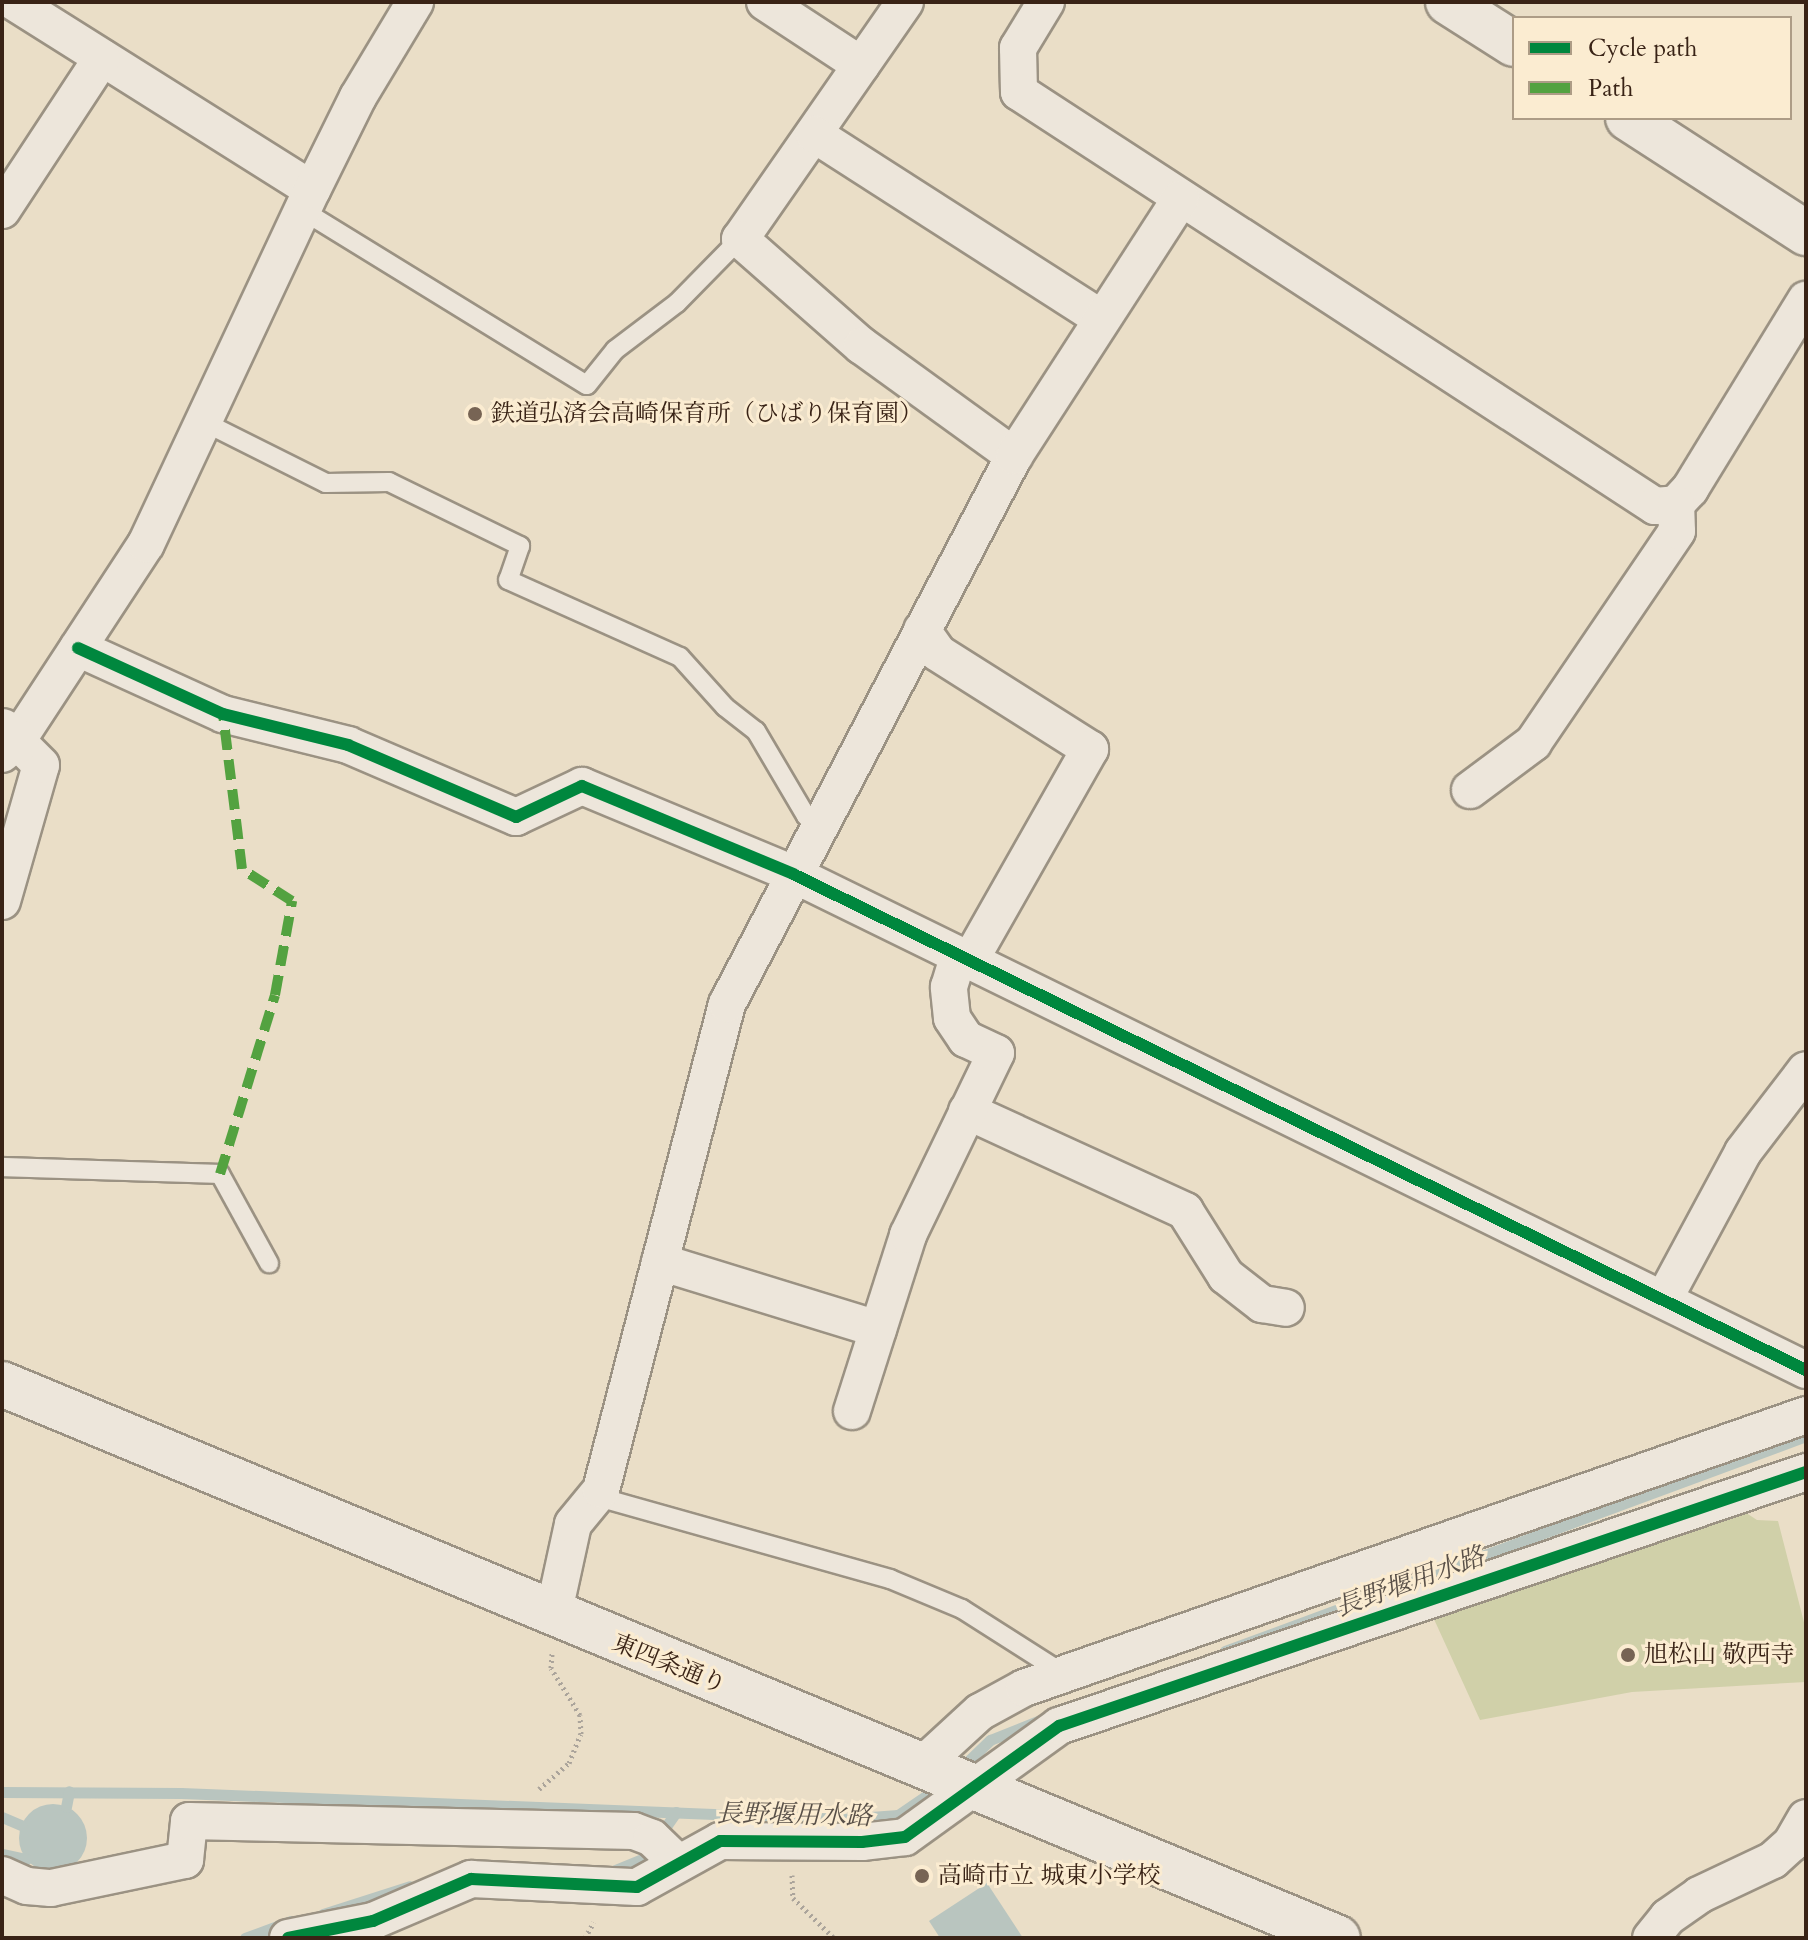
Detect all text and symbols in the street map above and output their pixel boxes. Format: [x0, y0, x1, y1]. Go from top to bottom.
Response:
legend [1512, 16, 1792, 120]
text: Cycle path [1588, 32, 1697, 65]
text: Path [1588, 72, 1633, 105]
place label: 鉄道弘済会高崎保育所（ひばり保育園） [491, 400, 923, 428]
marker: 鉄道弘済会高崎保育所（ひばり保育園） [466, 405, 484, 423]
water label: 長野堰用水路 [1331, 1541, 1489, 1623]
street label: 東四条通り [608, 1628, 730, 1700]
place label: 旭松山 敬西寺 [1644, 1641, 1794, 1669]
marker: 旭松山 敬西寺 [1619, 1646, 1637, 1664]
water label: 長野堰用水路 [716, 1798, 872, 1832]
place label: 高崎市立 城東小学校 [938, 1862, 1160, 1890]
marker: 高崎市立 城東小学校 [913, 1867, 931, 1885]

